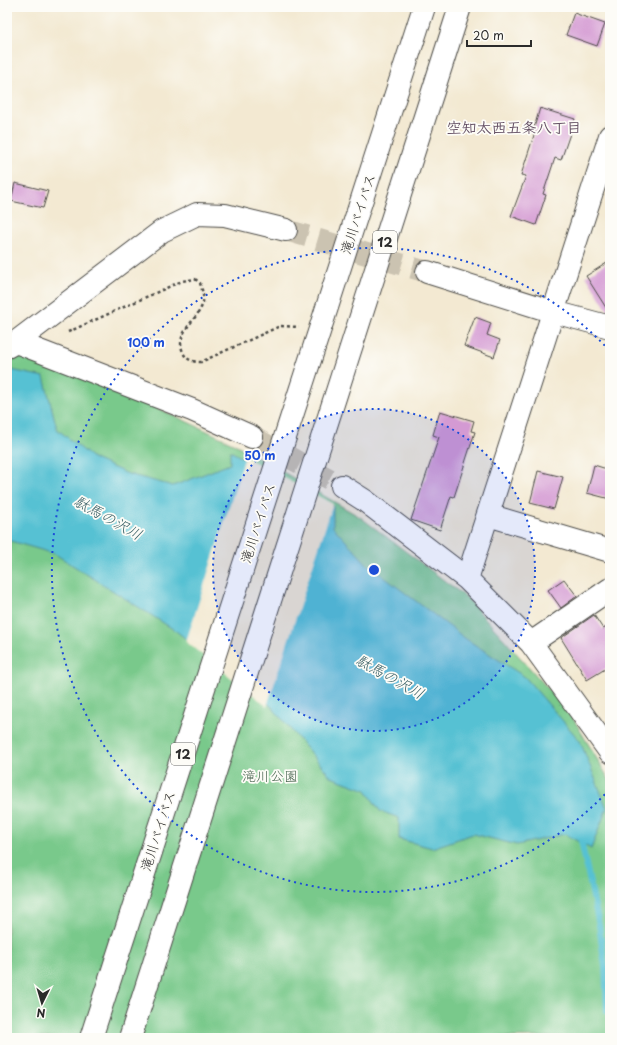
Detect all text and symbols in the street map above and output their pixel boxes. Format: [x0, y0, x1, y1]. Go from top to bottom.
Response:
scale bar [467, 22, 531, 48]
text: 20 m [473, 26, 504, 44]
district label: 空知太西五条八丁目 [446, 115, 582, 138]
street label: 滝川バイパス [335, 171, 380, 257]
road number: 12 [373, 231, 397, 253]
text: 100 m [127, 333, 165, 351]
text: 50 m [244, 446, 276, 464]
street label: 滝川バイパス [235, 480, 280, 566]
water label: 駄馬の沢川 [70, 488, 147, 545]
centre of rings [367, 563, 381, 577]
water label: 駄馬の沢川 [352, 647, 429, 704]
road number: 12 [171, 743, 195, 765]
park label: 滝川公園 [242, 765, 298, 786]
street label: 滝川バイパス [135, 788, 180, 874]
north arrow [22, 983, 62, 1023]
text: N [36, 1005, 46, 1022]

